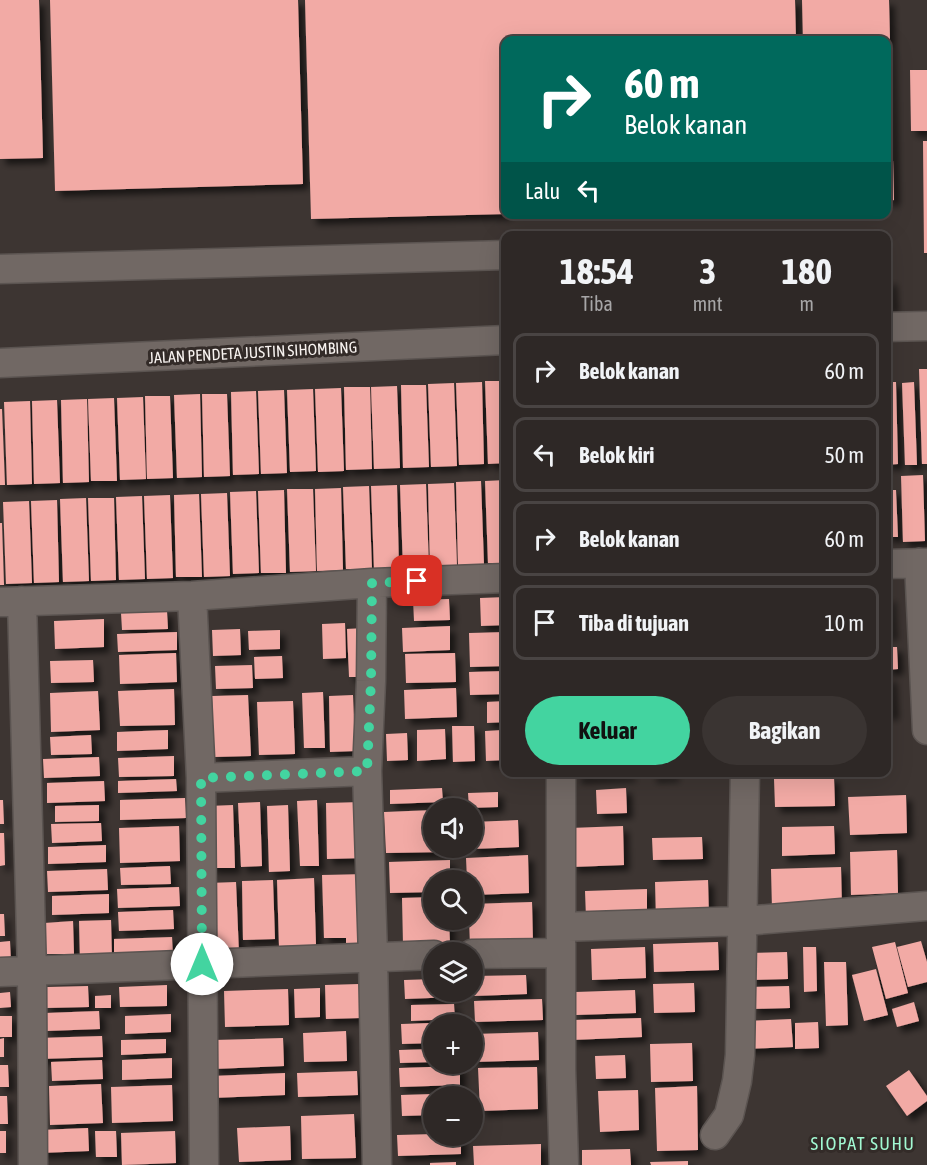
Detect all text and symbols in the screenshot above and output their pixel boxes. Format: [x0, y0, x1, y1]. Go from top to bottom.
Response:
text: 60 m [624, 59, 699, 107]
icon: right [525, 60, 603, 138]
text: Belok kanan [624, 109, 747, 140]
icon: left [572, 174, 605, 207]
text: Lalu [525, 178, 560, 204]
text: 18:54 [560, 250, 634, 292]
text: 3 [699, 250, 716, 292]
text: 180 [781, 250, 832, 292]
text: Tiba [581, 292, 613, 315]
text: mnt [693, 292, 723, 315]
text: m [800, 292, 814, 315]
street label: JALAN PENDETA JUSTIN SIHOMBING [148, 338, 358, 366]
icon: right [528, 354, 561, 387]
text: Belok kanan [579, 358, 680, 384]
text: 60 m [824, 358, 864, 384]
icon: left [528, 438, 561, 471]
text: Belok kiri [579, 442, 654, 468]
text: 50 m [824, 442, 864, 468]
icon: right [528, 522, 561, 555]
text: Belok kanan [579, 526, 680, 552]
text: 60 m [824, 526, 864, 552]
pin [391, 555, 442, 606]
icon: arrive [400, 564, 433, 597]
icon: arrive [528, 606, 561, 639]
text: Tiba di tujuan [579, 610, 689, 636]
text: 10 m [824, 610, 864, 636]
button: Keluar [525, 696, 690, 765]
button: Bagikan [702, 696, 867, 765]
map controls [423, 798, 483, 1146]
button: sound [423, 798, 483, 858]
button: search [423, 870, 483, 930]
position arrow [170, 932, 234, 996]
button: layers [423, 942, 483, 1002]
button: + [423, 1014, 483, 1074]
button: − [423, 1086, 483, 1146]
district label: SIOPAT SUHU [811, 1133, 916, 1154]

